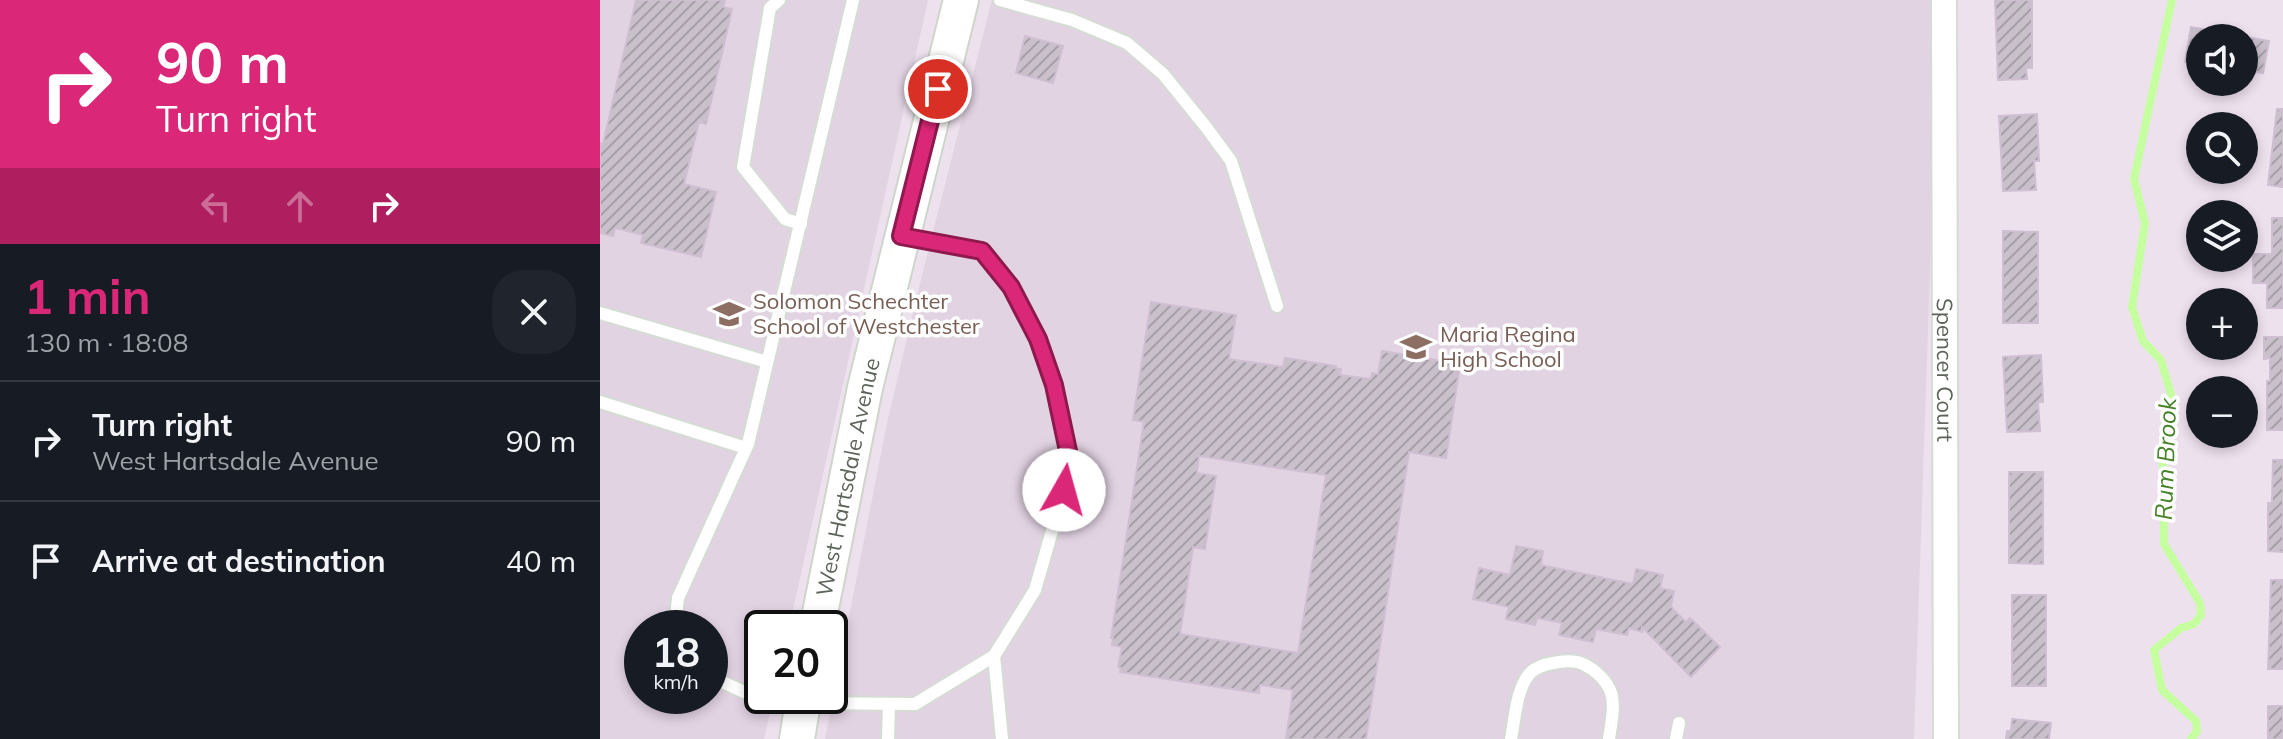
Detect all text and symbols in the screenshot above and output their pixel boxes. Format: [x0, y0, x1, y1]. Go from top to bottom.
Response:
map controls [2186, 24, 2258, 448]
button: sound [2186, 24, 2258, 96]
text: 90 m [156, 27, 289, 97]
icon: right [24, 32, 128, 136]
pin [904, 55, 972, 123]
icon: arrive [916, 67, 960, 111]
text: Turn right [156, 96, 317, 141]
button: search [2186, 112, 2258, 184]
icon: left [194, 184, 238, 228]
icon: ahead [278, 184, 322, 228]
icon: right [362, 184, 406, 228]
button: layers [2186, 200, 2258, 272]
text: 1 min [24, 266, 151, 326]
button: close [492, 270, 576, 354]
place label: Solomon Schechter School of Westchester [753, 287, 980, 340]
button: + [2186, 288, 2258, 360]
school or university icon: Solomon Schechter School of Westchester [712, 297, 746, 331]
street label: Spencer Court [1931, 298, 1959, 442]
place label: Maria Regina High School [1440, 320, 1576, 373]
text: 130 m · 18:08 [24, 326, 188, 359]
school or university icon: Maria Regina High School [1399, 330, 1433, 364]
street label: West Hartsdale Avenue [810, 355, 886, 599]
button: − [2186, 376, 2258, 448]
water label: Rum Brook [2148, 397, 2182, 521]
text: Turn right [92, 406, 232, 444]
icon: right [24, 419, 68, 463]
text: 90 m [506, 422, 576, 460]
text: West Hartsdale Avenue [92, 444, 379, 477]
position arrow [1022, 448, 1106, 532]
icon: arrive [24, 539, 68, 583]
text: Arrive at destination [92, 542, 386, 580]
text: 40 m [506, 542, 576, 580]
speed limit sign: 20 [744, 610, 848, 714]
text: 18 [652, 627, 700, 677]
text: km/h [653, 669, 699, 694]

